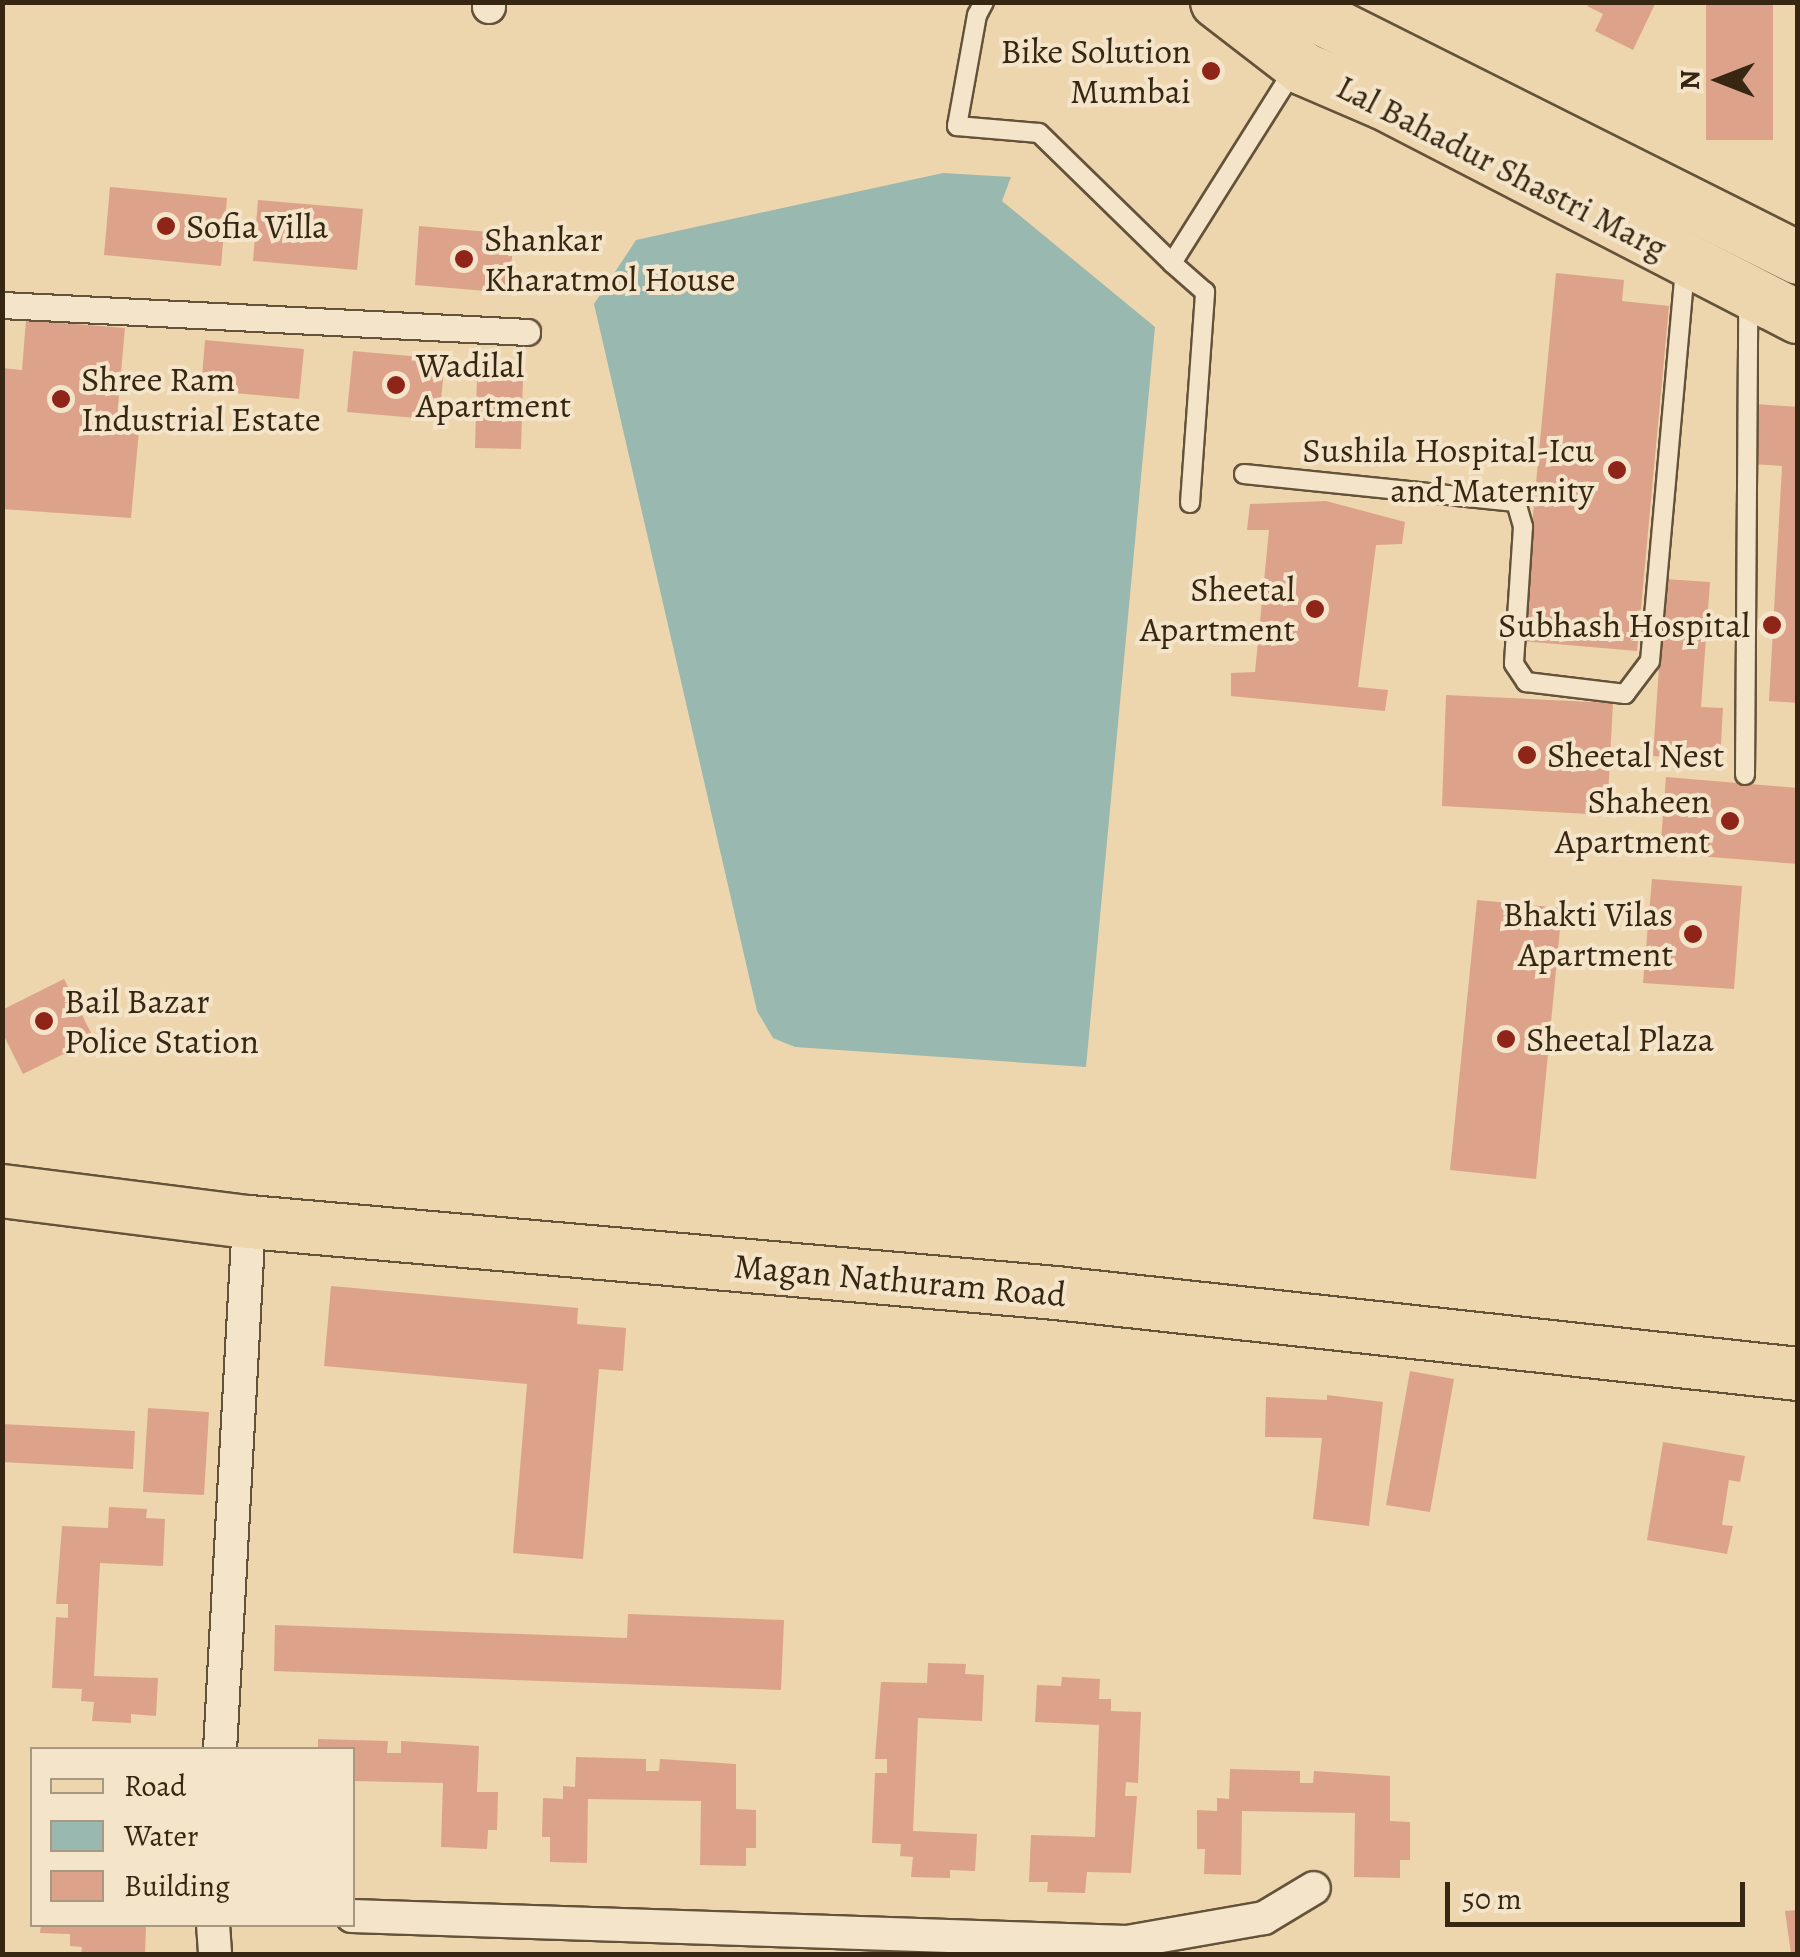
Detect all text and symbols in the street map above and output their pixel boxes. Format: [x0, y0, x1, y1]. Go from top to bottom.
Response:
place label: Bike Solution Mumbai [1000, 30, 1191, 112]
north arrow [1670, 30, 1770, 130]
marker: Bike Solution Mumbai [1200, 60, 1222, 82]
street label: Lal Bahadur Shastri Marg [1330, 65, 1674, 269]
text: N [1671, 70, 1709, 90]
place label: Sofia Villa [186, 205, 328, 247]
marker: Sofia Villa [155, 215, 177, 237]
place label: Shankar Kharatmol House [484, 218, 736, 300]
marker: Shankar Kharatmol House [453, 248, 475, 270]
place label: Wadilal Apartment [416, 344, 571, 426]
place label: Shree Ram Industrial Estate [81, 358, 321, 440]
marker: Wadilal Apartment [385, 374, 407, 396]
marker: Shree Ram Industrial Estate [50, 388, 72, 410]
place label: Sushila Hospital-Icu and Maternity [1302, 429, 1594, 511]
marker: Sushila Hospital-Icu and Maternity [1604, 457, 1630, 483]
place label: Sheetal Apartment [1140, 568, 1295, 650]
marker: Sheetal Apartment [1304, 598, 1326, 620]
place label: Subhash Hospital [1498, 604, 1750, 646]
marker: Subhash Hospital [1759, 612, 1785, 638]
place label: Sheetal Nest [1547, 734, 1724, 776]
marker: Sheetal Nest [1516, 744, 1538, 766]
place label: Shaheen Apartment [1555, 780, 1710, 862]
marker: Shaheen Apartment [1719, 810, 1741, 832]
place label: Bhakti Vilas Apartment [1503, 893, 1673, 975]
marker: Bhakti Vilas Apartment [1682, 923, 1704, 945]
place label: Bail Bazar Police Station [64, 980, 259, 1062]
marker: Bail Bazar Police Station [33, 1010, 55, 1032]
place label: Sheetal Plaza [1526, 1018, 1714, 1060]
marker: Sheetal Plaza [1495, 1028, 1517, 1050]
street label: Magan Nathuram Road [732, 1245, 1068, 1315]
legend [30, 1747, 355, 1927]
text: Road [124, 1766, 186, 1806]
text: Water [124, 1816, 198, 1856]
scale bar [1450, 1862, 1750, 1924]
text: Building [124, 1866, 230, 1906]
text: 50 m [1462, 1879, 1522, 1919]

